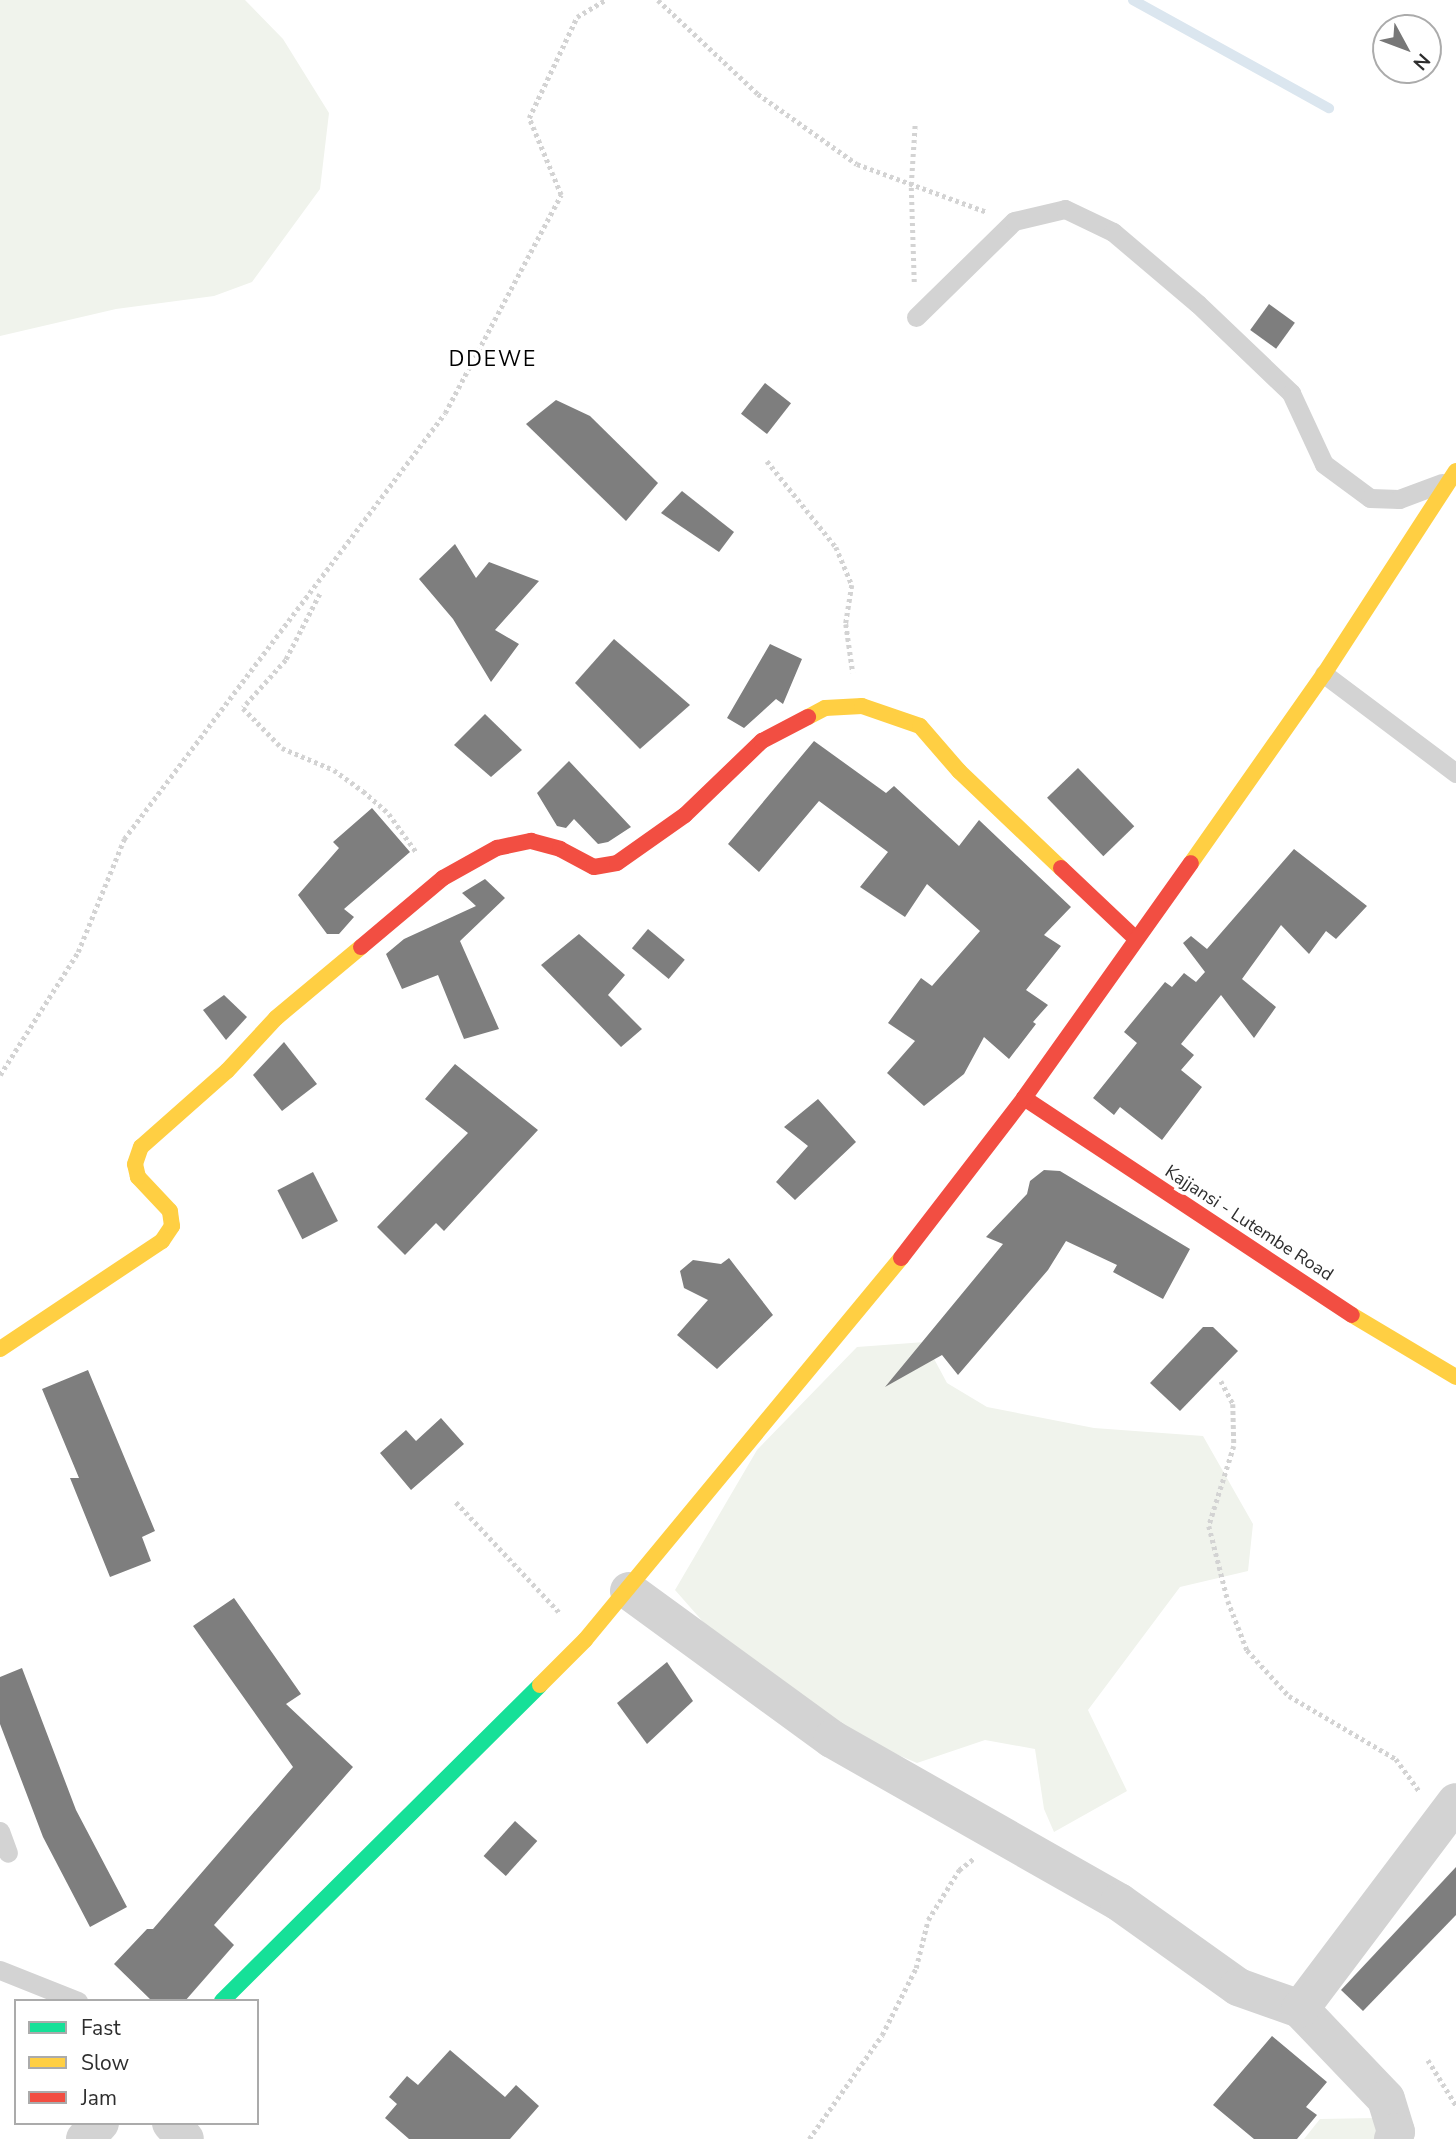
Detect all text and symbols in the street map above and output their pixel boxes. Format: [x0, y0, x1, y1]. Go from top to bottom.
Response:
north arrow [1372, 14, 1442, 84]
text: N [1407, 48, 1436, 75]
district label: DDEWE [449, 346, 537, 372]
street label: Kajjansi - Lutembe Road [1161, 1161, 1337, 1285]
legend [14, 1999, 259, 2125]
text: Fast [81, 2014, 121, 2042]
text: Slow [81, 2049, 129, 2077]
text: Jam [81, 2084, 117, 2112]

